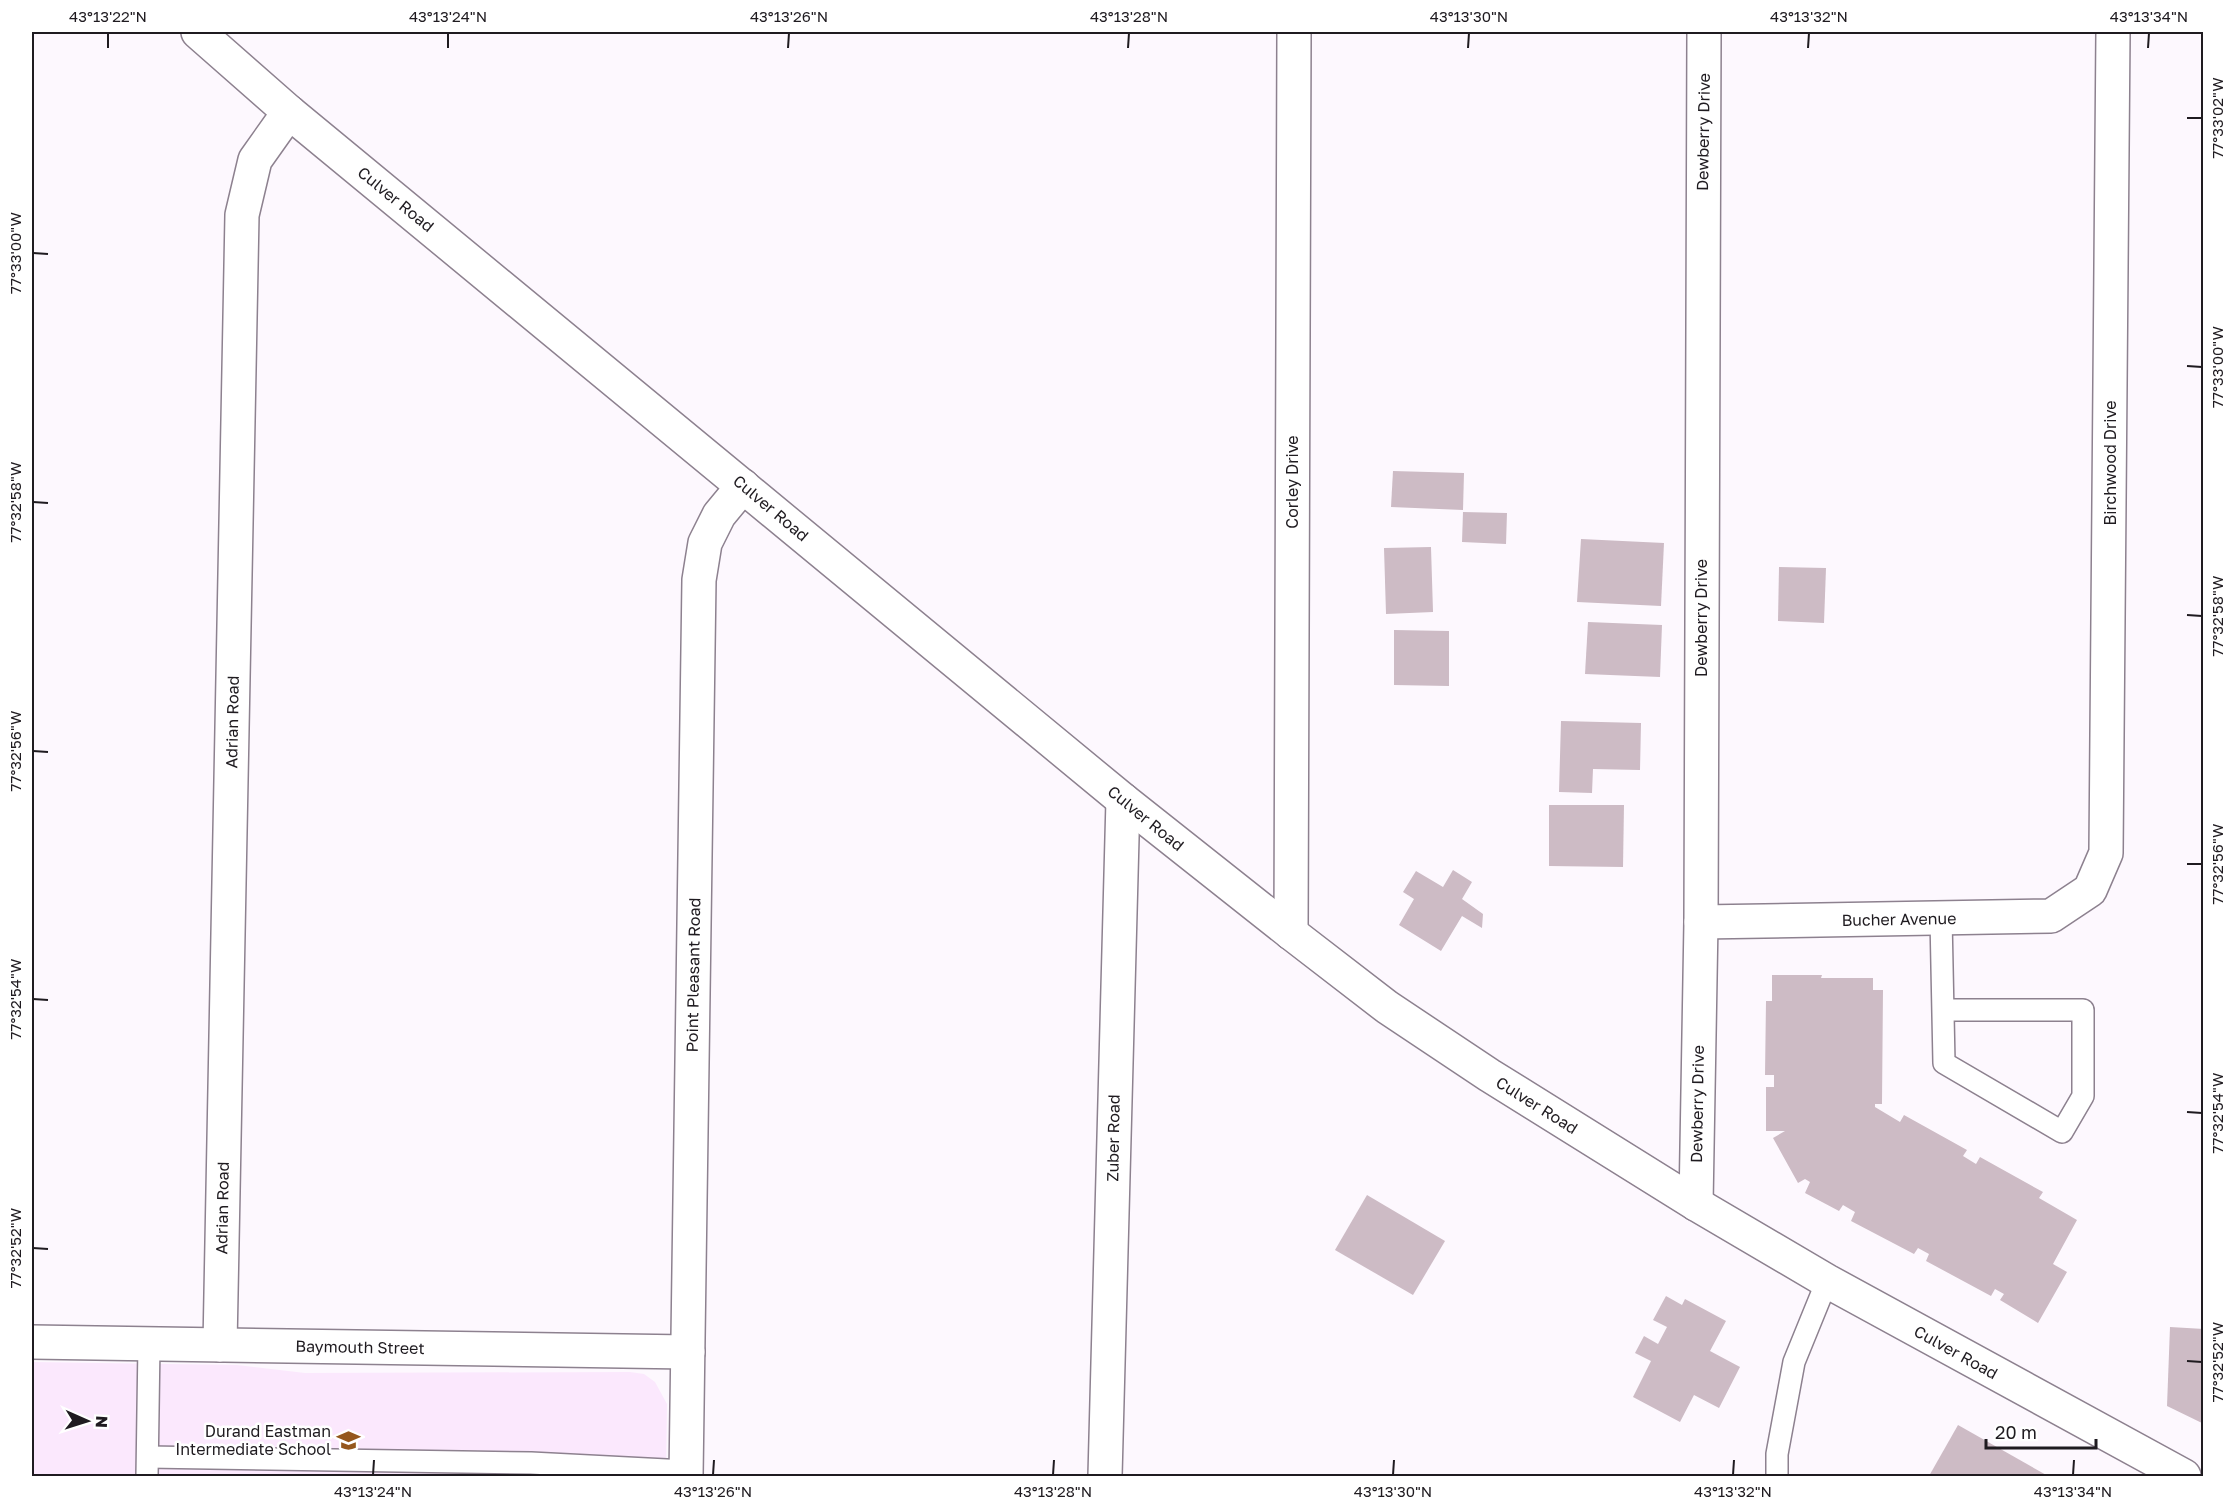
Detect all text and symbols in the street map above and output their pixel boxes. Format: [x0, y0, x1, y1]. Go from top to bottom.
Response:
text: 43°13'22"N [69, 7, 147, 25]
text: 43°13'24"N [409, 7, 487, 25]
text: 43°13'26"N [750, 7, 828, 25]
text: 43°13'28"N [1090, 7, 1168, 25]
text: 43°13'30"N [1430, 7, 1508, 25]
text: 43°13'32"N [1770, 7, 1848, 25]
text: 43°13'34"N [2110, 7, 2188, 25]
street label: Dewberry Drive [1692, 73, 1714, 191]
text: 77°33'02"W [2208, 77, 2226, 159]
street label: Culver Road [354, 162, 438, 236]
text: 77°33'00"W [6, 212, 24, 294]
text: 77°33'00"W [2208, 326, 2226, 408]
street label: Birchwood Drive [2100, 401, 2120, 525]
street label: Corley Drive [1282, 435, 1302, 529]
text: 77°32'58"W [6, 462, 24, 542]
street label: Culver Road [729, 471, 813, 545]
street label: Dewberry Drive [1691, 559, 1711, 677]
text: 77°32'58"W [2208, 576, 2226, 656]
street label: Adrian Road [221, 675, 243, 769]
text: 77°32'56"W [6, 711, 24, 791]
street label: Culver Road [1104, 781, 1188, 855]
text: 77°32'56"W [2208, 824, 2226, 904]
street label: Point Pleasant Road [682, 897, 704, 1053]
street label: Bucher Avenue [1841, 908, 1957, 930]
text: 77°32'54"W [6, 959, 24, 1039]
street label: Dewberry Drive [1686, 1045, 1708, 1163]
street label: Culver Road [1492, 1072, 1582, 1138]
text: 77°32'54"W [2208, 1073, 2226, 1153]
street label: Zuber Road [1102, 1094, 1124, 1182]
street label: Adrian Road [211, 1161, 233, 1255]
text: 77°32'52"W [6, 1208, 24, 1288]
street label: Culver Road [1911, 1321, 2001, 1383]
text: 77°32'52"W [2208, 1322, 2226, 1402]
street label: Baymouth Street [295, 1336, 425, 1358]
north arrow [57, 1391, 117, 1451]
scale bar [1986, 1412, 2096, 1450]
text: N [92, 1415, 112, 1428]
place label: Durand Eastman Intermediate School [175, 1421, 331, 1459]
text: 20 m [1995, 1421, 2037, 1443]
school or university icon: Durand Eastman Intermediate School [336, 1427, 362, 1453]
text: 43°13'24"N [334, 1482, 412, 1500]
text: 43°13'26"N [674, 1482, 752, 1500]
text: 43°13'28"N [1014, 1482, 1092, 1500]
text: 43°13'30"N [1354, 1482, 1432, 1500]
text: 43°13'32"N [1694, 1482, 1772, 1500]
text: 43°13'34"N [2034, 1482, 2112, 1500]

